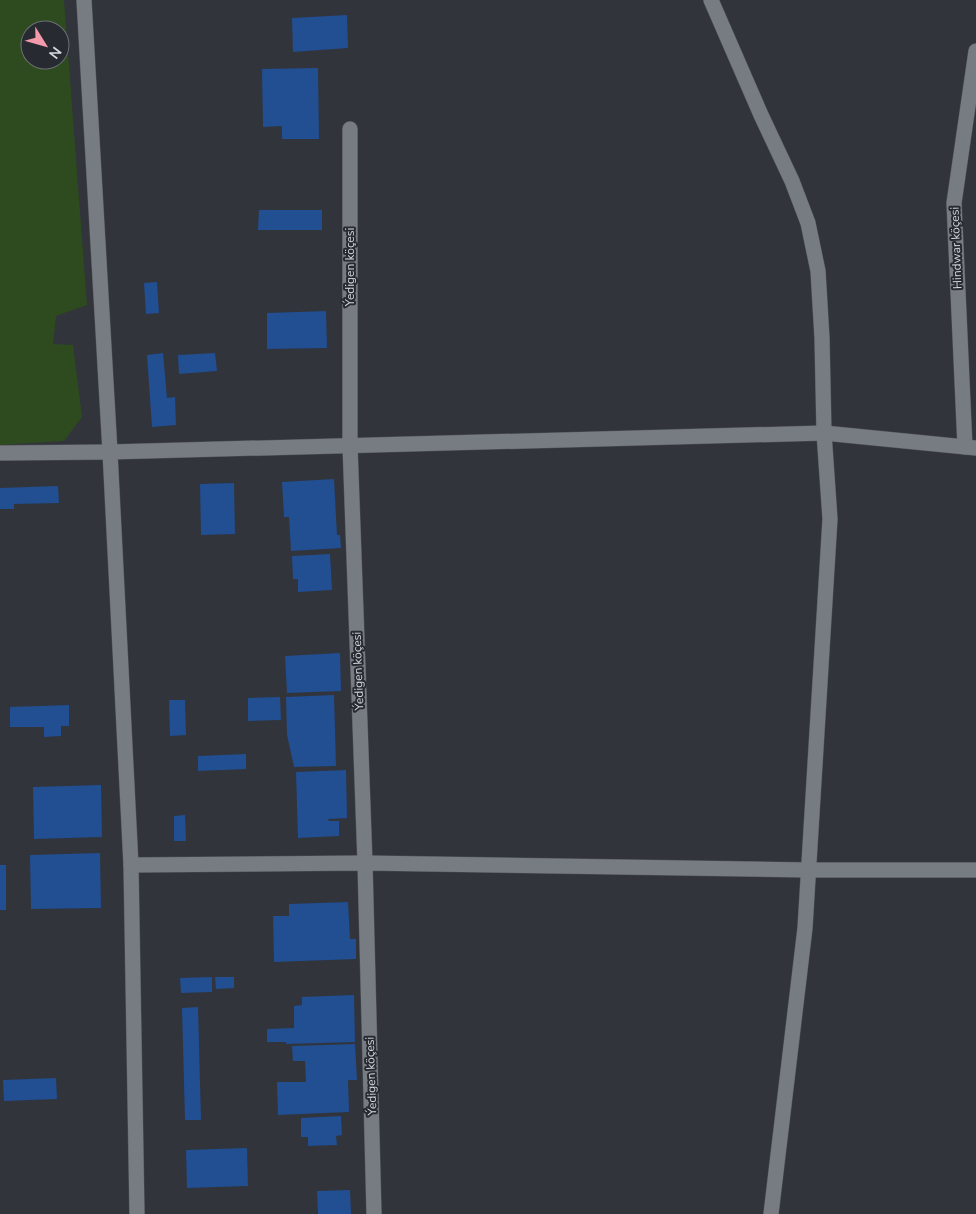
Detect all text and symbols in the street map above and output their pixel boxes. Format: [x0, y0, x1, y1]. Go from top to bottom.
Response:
north arrow [20, 20, 70, 70]
text: N [44, 43, 66, 62]
street label: Hindwar köçesi [947, 207, 965, 289]
street label: Ýedigen köçesi [342, 228, 358, 307]
street label: Ýedigen köçesi [349, 631, 367, 712]
street label: Ýedigen köçesi [362, 1036, 380, 1117]

